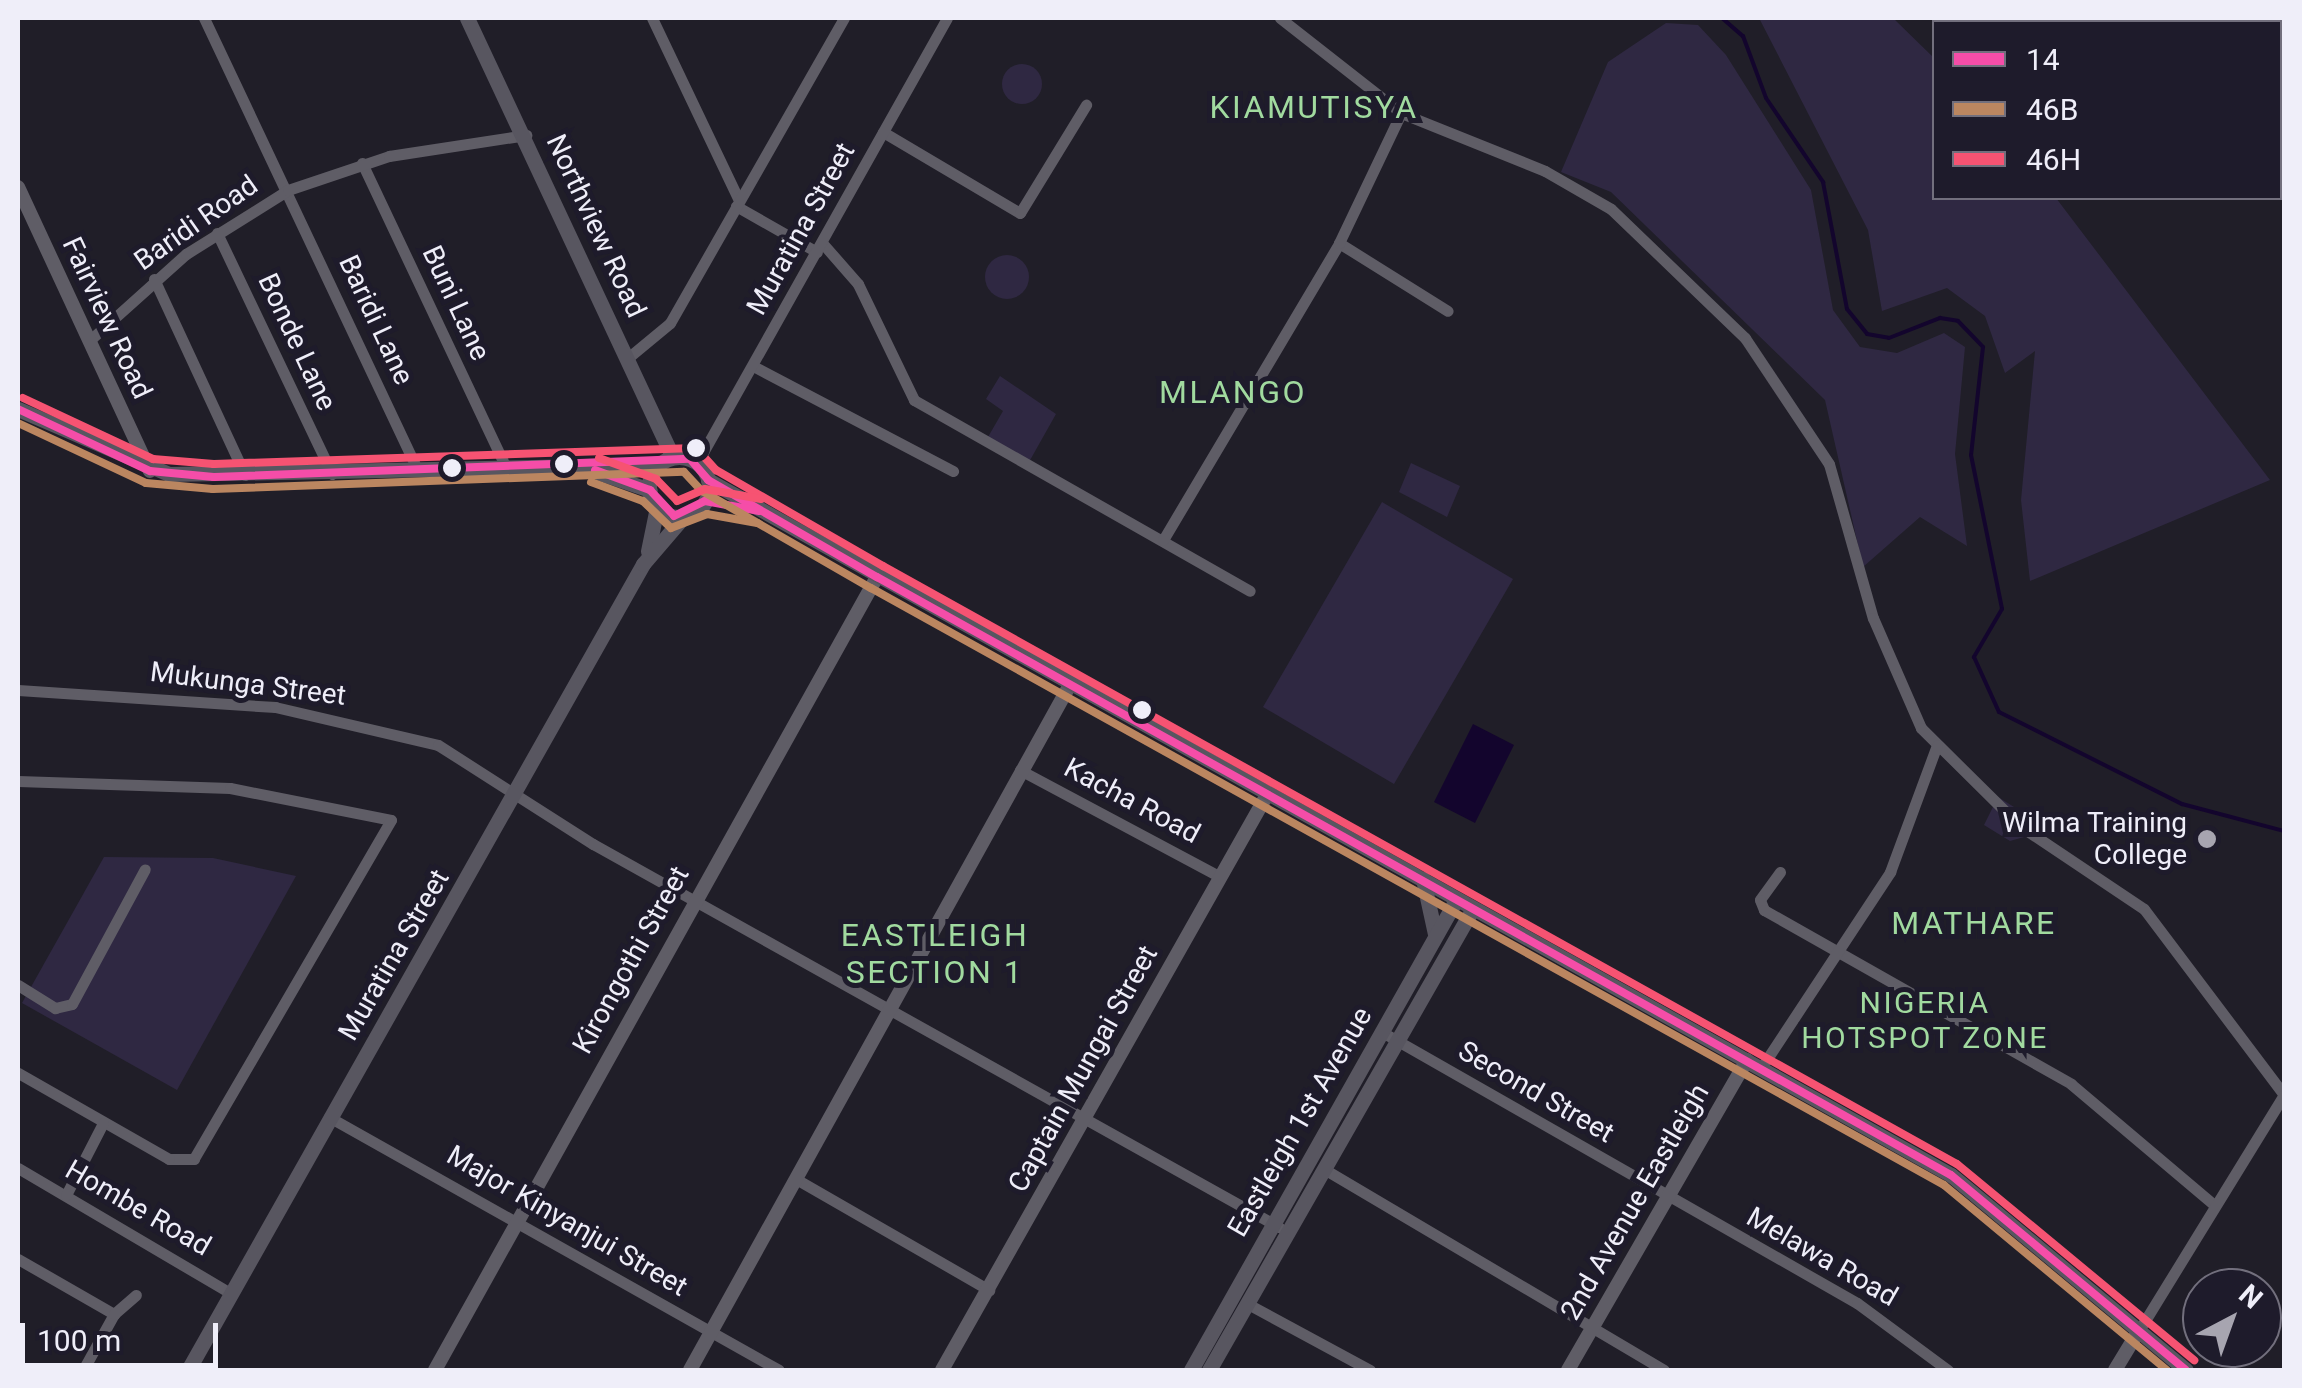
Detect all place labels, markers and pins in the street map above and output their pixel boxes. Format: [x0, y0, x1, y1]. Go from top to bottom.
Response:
unlabelled marker [686, 438, 706, 458]
unlabelled marker [554, 454, 574, 474]
unlabelled marker [442, 458, 462, 478]
unlabelled marker [1132, 700, 1152, 720]
place label: Wilma Training College [2002, 806, 2187, 872]
marker: Wilma Training College [2196, 828, 2218, 850]

